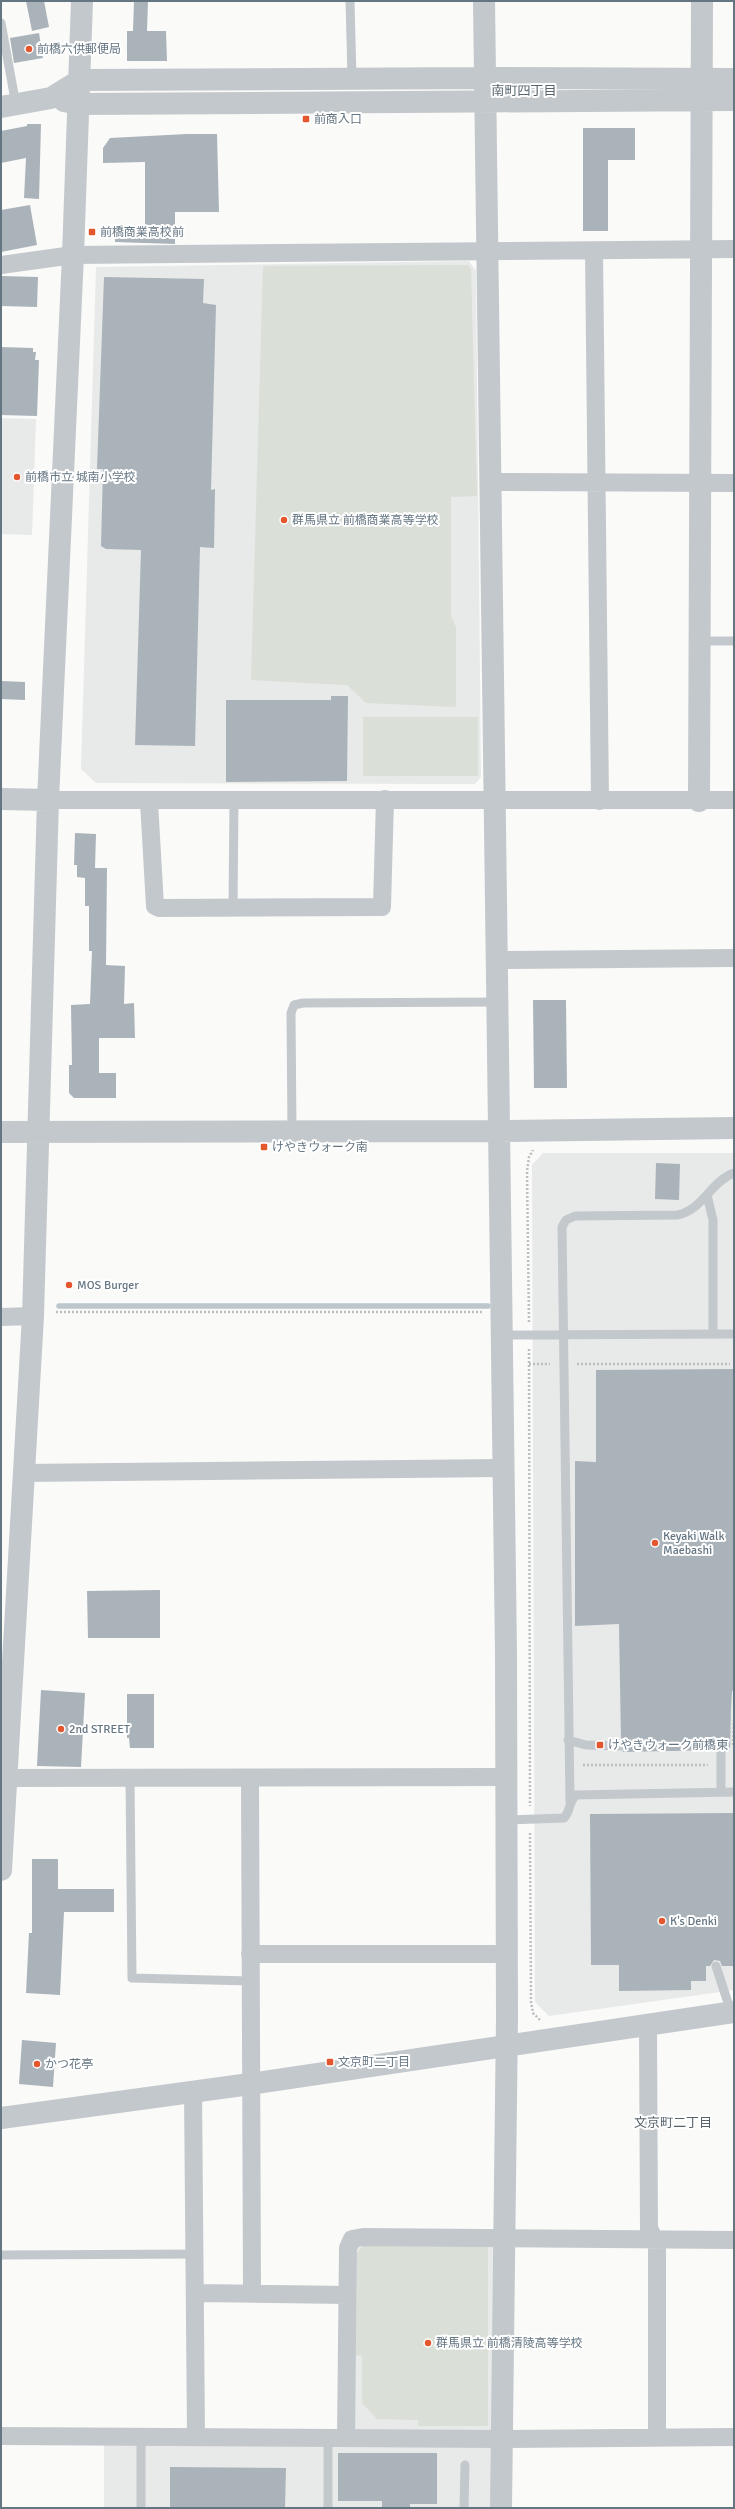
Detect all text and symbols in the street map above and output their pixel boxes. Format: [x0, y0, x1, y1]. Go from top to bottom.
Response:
place label: 前橋六供郵便局 [37, 42, 121, 57]
marker: 前橋六供郵便局 [24, 44, 34, 54]
district label: 南町四丁目 [491, 83, 557, 99]
place label: 前商入口 [314, 112, 362, 127]
marker: 前商入口 [301, 114, 311, 124]
place label: 前橋商業高校前 [100, 225, 184, 240]
marker: 前橋商業高校前 [87, 227, 97, 237]
place label: 前橋市立 城南小学校 [25, 470, 136, 485]
marker: 前橋市立 城南小学校 [12, 472, 22, 482]
place label: 群馬県立 前橋商業高等学校 [292, 513, 439, 528]
marker: 群馬県立 前橋商業高等学校 [279, 515, 289, 525]
place label: けやきウォーク南 [272, 1140, 368, 1155]
marker: けやきウォーク南 [259, 1142, 269, 1152]
place label: MOS Burger [77, 1278, 139, 1293]
marker: MOS Burger [64, 1280, 74, 1290]
place label: Keyaki Walk Maebashi [663, 1529, 725, 1558]
marker: Keyaki Walk Maebashi [650, 1538, 660, 1548]
place label: 2nd STREET [69, 1722, 130, 1737]
marker: 2nd STREET [56, 1724, 66, 1734]
place label: けやきウォーク前橋東 [608, 1738, 728, 1753]
marker: けやきウォーク前橋東 [595, 1740, 605, 1750]
place label: K's Denki [670, 1914, 717, 1929]
marker: K's Denki [657, 1916, 667, 1926]
place label: 文京町二丁目 [338, 2055, 410, 2070]
place label: かつ花亭 [45, 2057, 93, 2072]
marker: 文京町二丁目 [325, 2057, 335, 2067]
marker: かつ花亭 [32, 2059, 42, 2069]
district label: 文京町二丁目 [634, 2115, 712, 2131]
place label: 群馬県立 前橋清陵高等学校 [436, 2336, 583, 2351]
marker: 群馬県立 前橋清陵高等学校 [423, 2338, 433, 2348]

